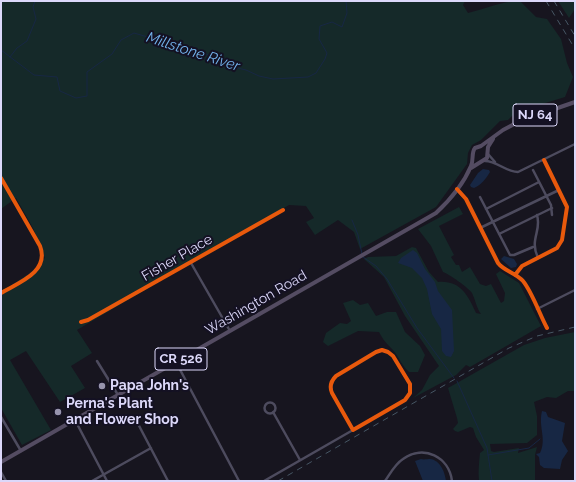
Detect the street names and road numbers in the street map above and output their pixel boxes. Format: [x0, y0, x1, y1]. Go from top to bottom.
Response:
road number: NJ 64 [513, 104, 557, 126]
street label: Fisher Place [139, 231, 215, 285]
street label: Washington Road [202, 267, 310, 339]
road number: CR 526 [155, 348, 207, 370]

